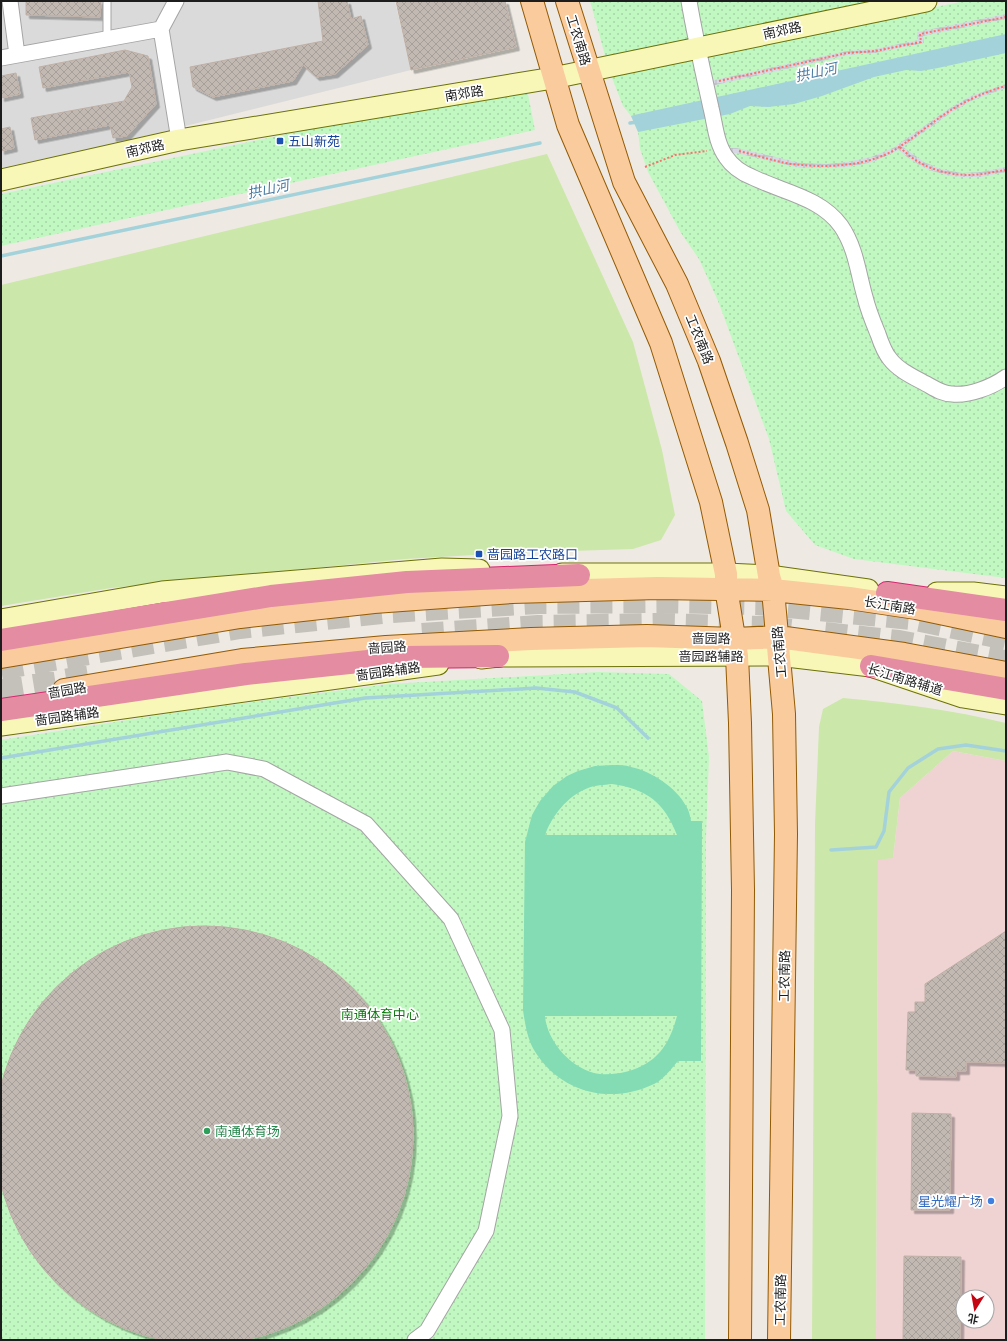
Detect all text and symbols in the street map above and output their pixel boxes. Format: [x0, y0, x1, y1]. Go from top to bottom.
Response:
street label: 工农南路 [564, 13, 593, 67]
street label: 南郊路 [761, 19, 803, 42]
water label: 拱山河 [794, 59, 841, 85]
street label: 南郊路 [444, 83, 485, 104]
place label: 五山新苑 [288, 134, 340, 149]
marker: 五山新苑 [275, 136, 285, 146]
street label: 南郊路 [124, 137, 166, 160]
water label: 拱山河 [246, 176, 293, 202]
street label: 工农南路 [683, 312, 716, 366]
place label: 啬园路工农路口 [487, 547, 578, 562]
marker: 啬园路工农路口 [474, 549, 484, 559]
street label: 长江南路 [863, 594, 917, 617]
street label: 工农南路 [770, 625, 789, 679]
street label: 啬园路 [691, 631, 731, 646]
street label: 啬园路 [367, 639, 407, 656]
street label: 啬园路辅路 [678, 649, 744, 664]
street label: 啬园路辅路 [355, 660, 421, 683]
street label: 长江南路辅道 [865, 661, 944, 698]
street label: 啬园路 [47, 680, 88, 701]
street label: 啬园路辅路 [34, 705, 100, 728]
street label: 工农南路 [777, 950, 792, 1002]
park label: 南通体育中心 [341, 1007, 419, 1022]
place label: 南通体育场 [215, 1124, 280, 1139]
marker: 南通体育场 [202, 1126, 212, 1136]
place label: 星光耀广场 [918, 1194, 983, 1209]
marker: 星光耀广场 [986, 1196, 996, 1206]
street label: 工农南路 [773, 1274, 788, 1326]
north arrow [955, 1289, 995, 1329]
text: 北 [967, 1311, 980, 1326]

